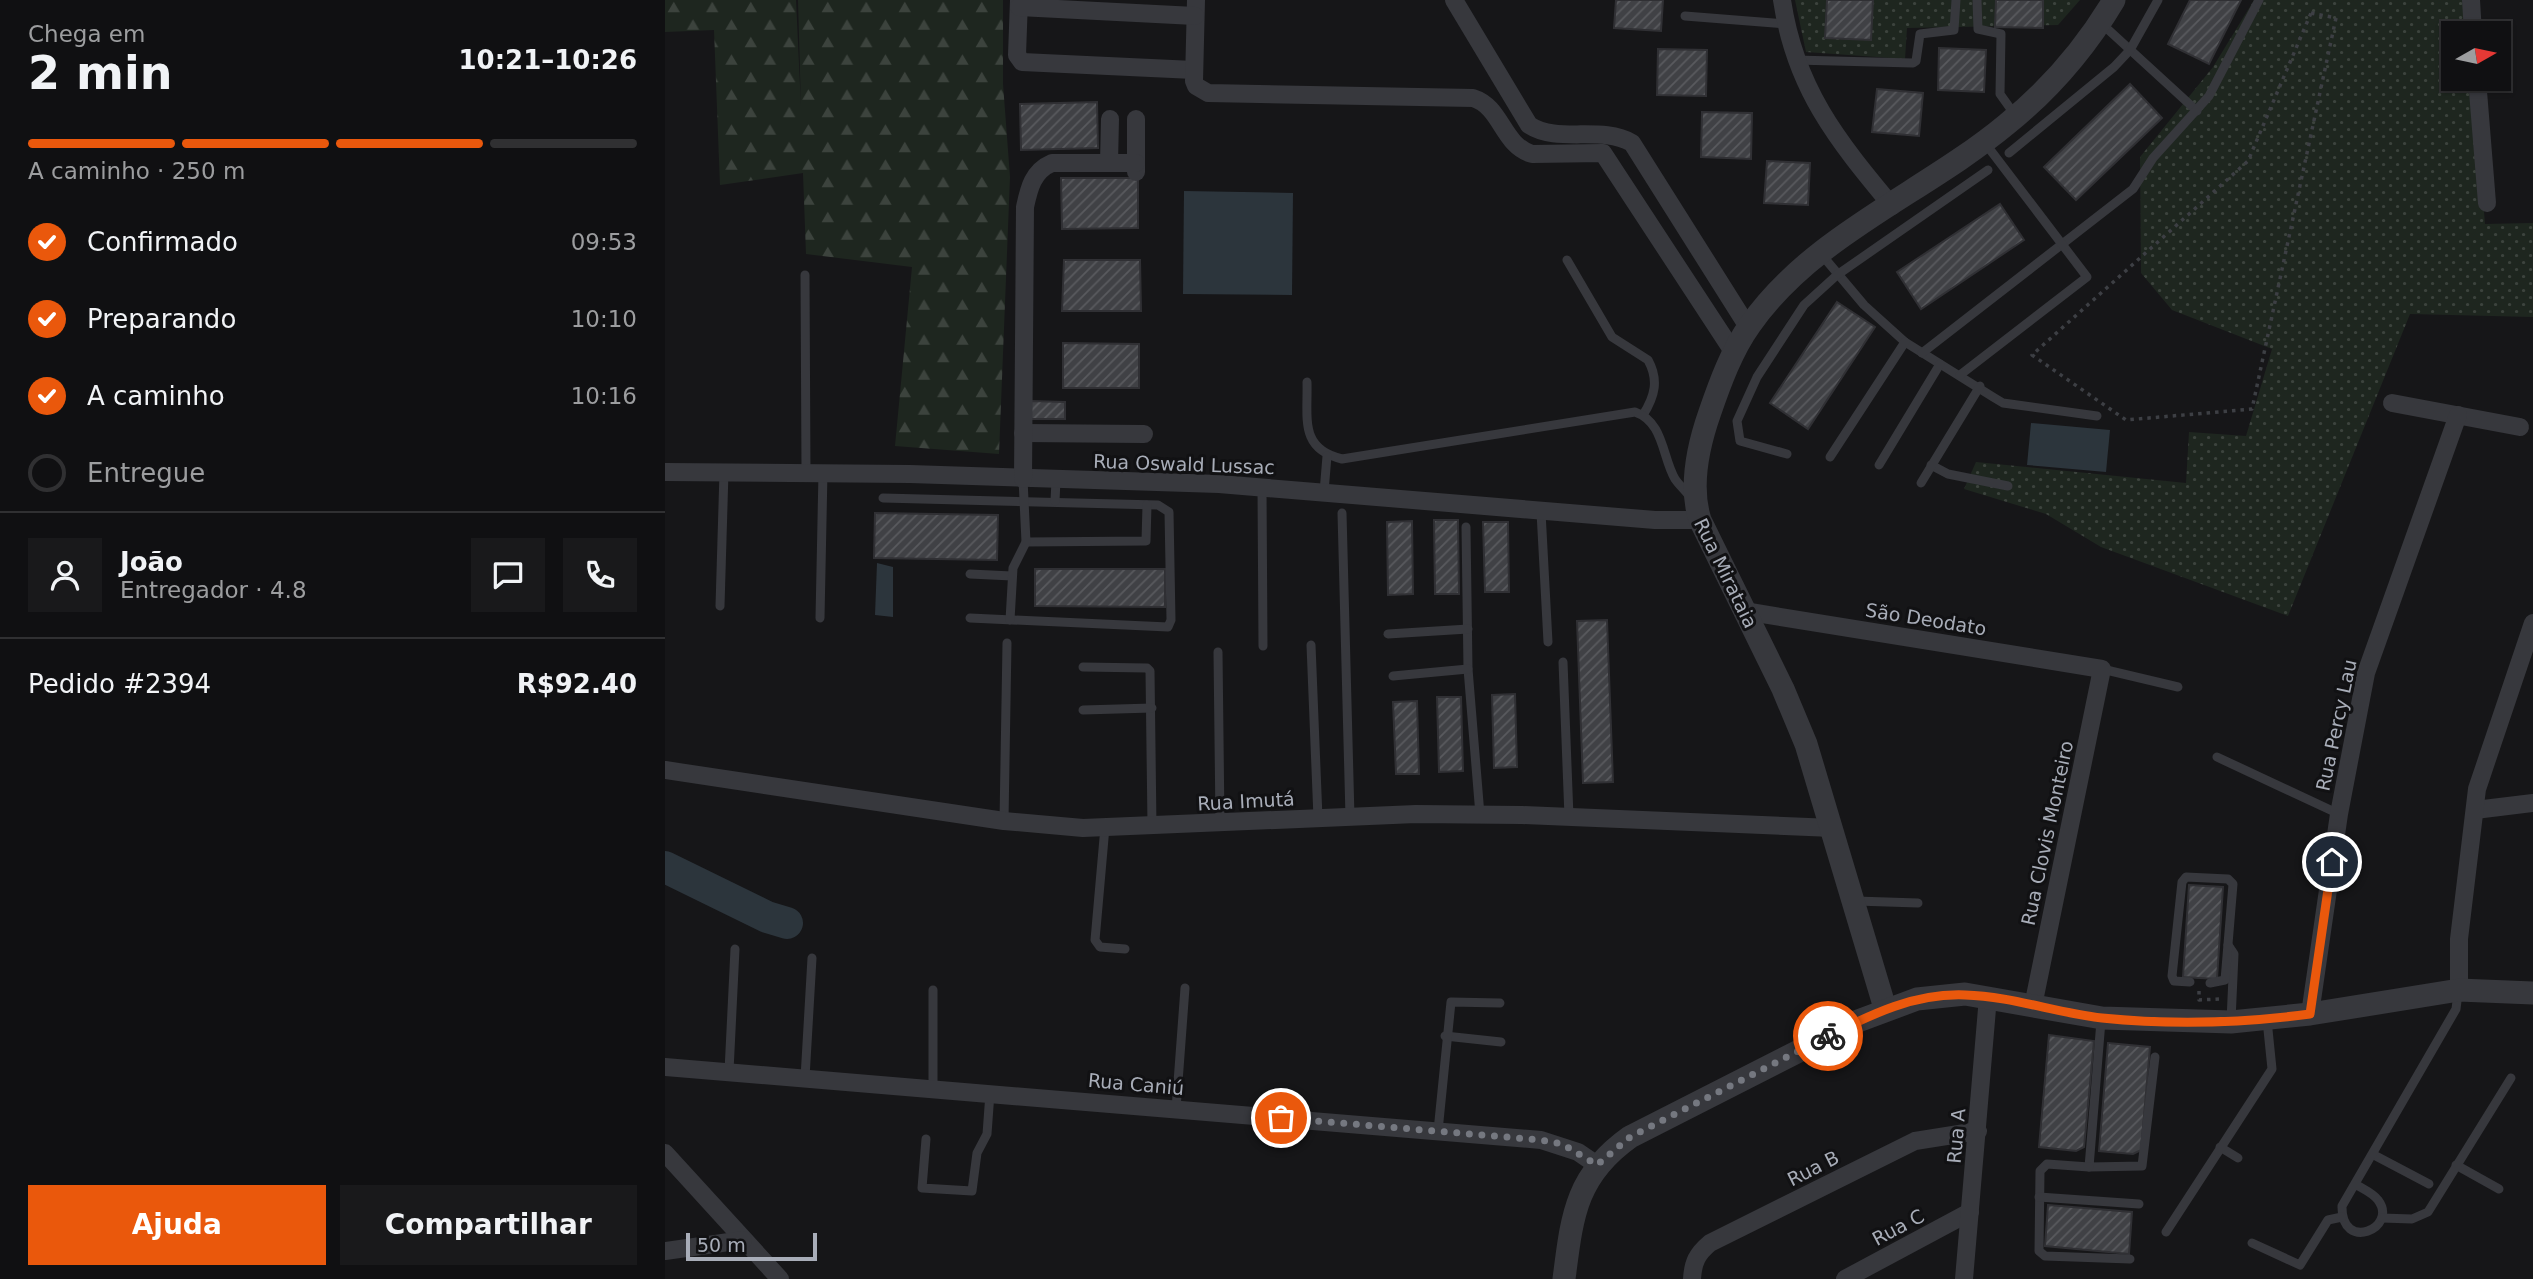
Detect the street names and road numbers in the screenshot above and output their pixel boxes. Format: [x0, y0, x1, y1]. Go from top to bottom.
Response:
street label: Rua Oswald Lussac [1093, 450, 1275, 478]
street label: Rua Mirataia [1690, 515, 1762, 631]
street label: São Deodato [1864, 599, 1988, 639]
street label: Rua Percy Lau [2311, 657, 2361, 793]
street label: Rua Clovis Monteiro [2017, 739, 2077, 927]
street label: Rua Imutá [1197, 787, 1295, 815]
street label: Rua Caniú [1087, 1069, 1185, 1099]
street label: Rua A [1943, 1108, 1969, 1164]
street label: Rua B [1783, 1146, 1843, 1190]
street label: Rua C [1868, 1204, 1928, 1250]

